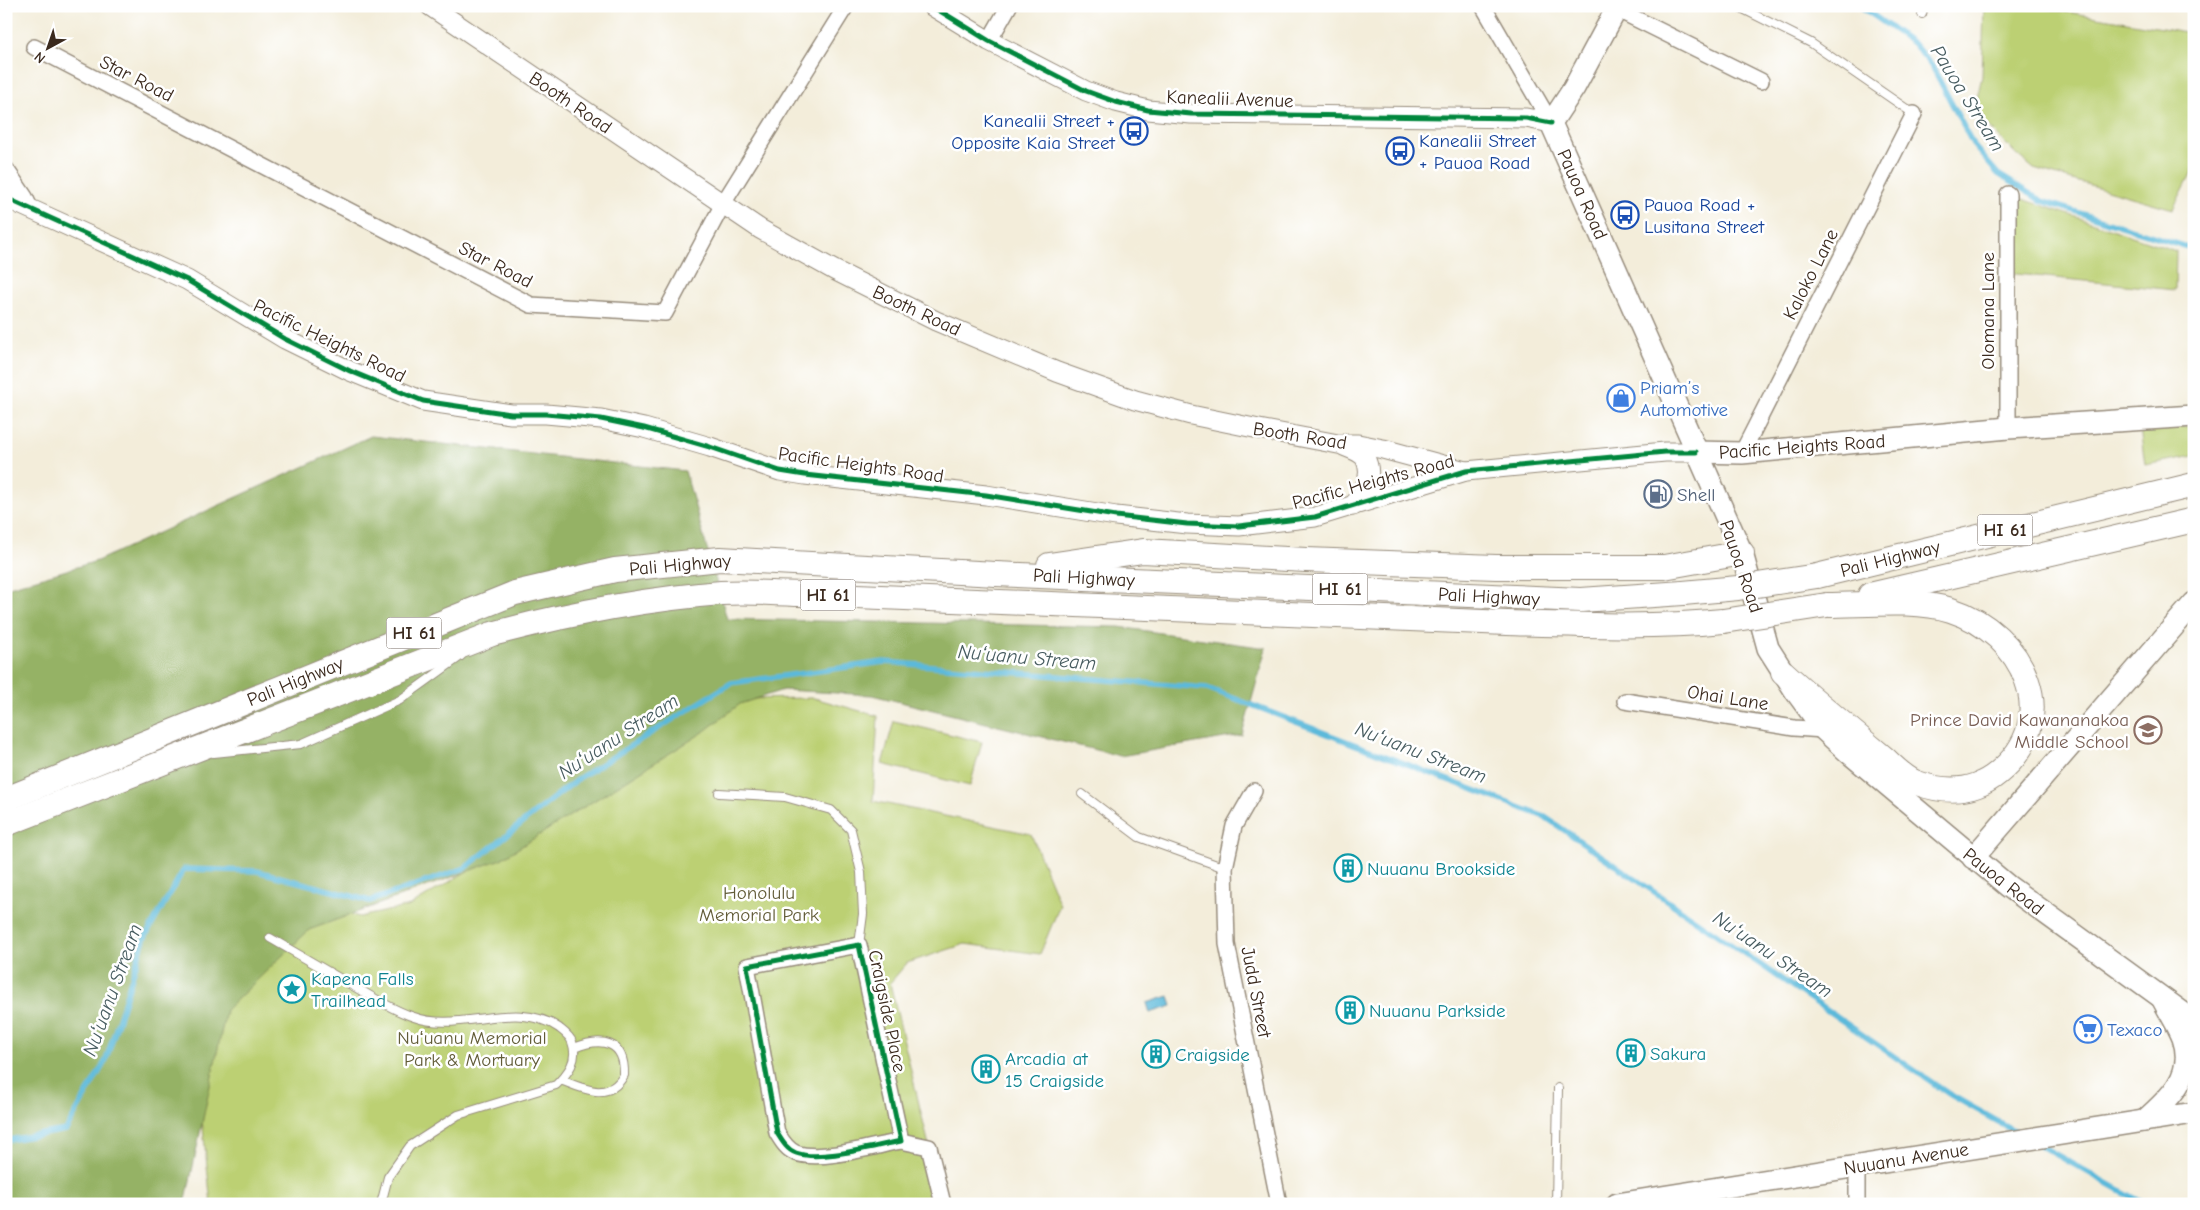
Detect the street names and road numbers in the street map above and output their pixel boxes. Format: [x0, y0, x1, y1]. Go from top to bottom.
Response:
street label: Star Road [96, 51, 177, 107]
street label: Booth Road [525, 67, 616, 138]
street label: Kanealii Avenue [1166, 86, 1294, 112]
street label: Pauoa Road [1552, 146, 1612, 243]
street label: Kaloko Lane [1779, 225, 1843, 323]
street label: Star Road [455, 237, 536, 293]
street label: Olomana Lane [1977, 252, 1999, 370]
street label: Booth Road [869, 281, 964, 341]
street label: Pacific Heights Road [250, 294, 409, 387]
street label: Booth Road [1251, 418, 1348, 454]
street label: Pacific Heights Road [1718, 430, 1886, 464]
street label: Pacific Heights Road [777, 442, 945, 487]
street label: Pacific Heights Road [1290, 450, 1457, 514]
road number: HI 61 [1978, 514, 2032, 546]
street label: Pauoa Road [1715, 517, 1767, 616]
street label: Pali Highway [1838, 536, 1943, 582]
street label: Pali Highway [628, 550, 732, 580]
street label: Pali Highway [1032, 564, 1136, 592]
road number: HI 61 [1312, 574, 1368, 604]
road number: HI 61 [800, 580, 856, 610]
street label: Pali Highway [1437, 583, 1541, 611]
road number: HI 61 [386, 618, 442, 648]
street label: Pali Highway [244, 652, 347, 711]
street label: Ohai Lane [1686, 681, 1770, 715]
street label: Pauoa Road [1959, 843, 2048, 920]
street label: Judd Street [1236, 945, 1276, 1040]
street label: Craigside Place [863, 948, 911, 1074]
street label: Nuuanu Avenue [1842, 1138, 1970, 1180]

